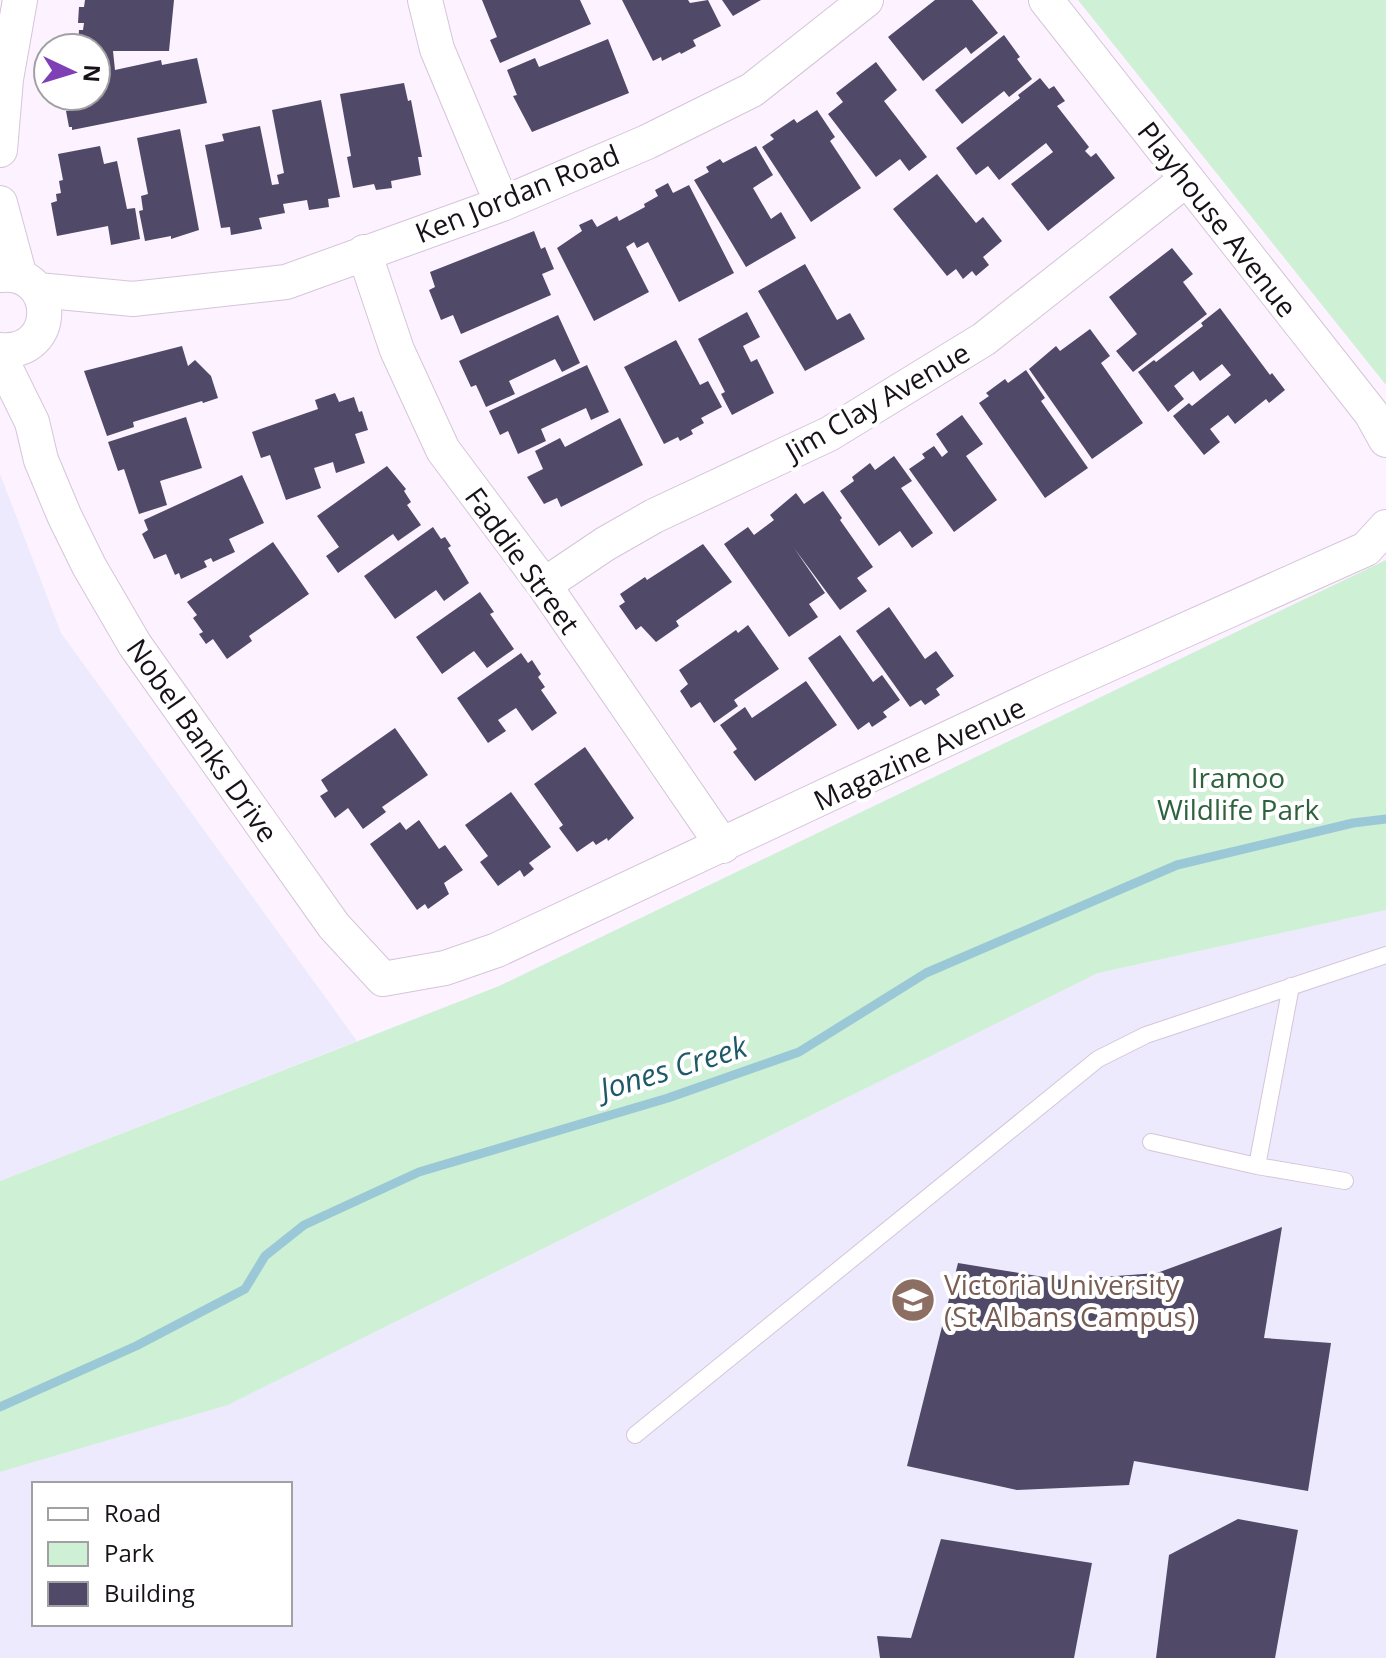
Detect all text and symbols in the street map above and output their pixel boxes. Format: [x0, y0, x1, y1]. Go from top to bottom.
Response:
north arrow [32, 32, 112, 112]
text: N [77, 63, 109, 83]
street label: Playhouse Avenue [1130, 113, 1306, 325]
street label: Ken Jordan Road [409, 135, 625, 251]
street label: Jim Clay Avenue [775, 333, 976, 471]
street label: Faddie Street [457, 479, 589, 641]
street label: Nobel Banks Drive [119, 631, 287, 849]
street label: Magazine Avenue [807, 687, 1031, 819]
park label: Iramoo Wildlife Park [1157, 758, 1319, 828]
water label: Jones Creek [590, 1025, 753, 1110]
place label: Victoria University (St Albans Campus) [944, 1265, 1195, 1335]
school or university icon: Victoria University (St Albans Campus) [889, 1276, 937, 1324]
legend [32, 1482, 292, 1626]
text: Road [104, 1496, 161, 1529]
text: Park [104, 1536, 155, 1569]
text: Building [104, 1576, 195, 1609]

